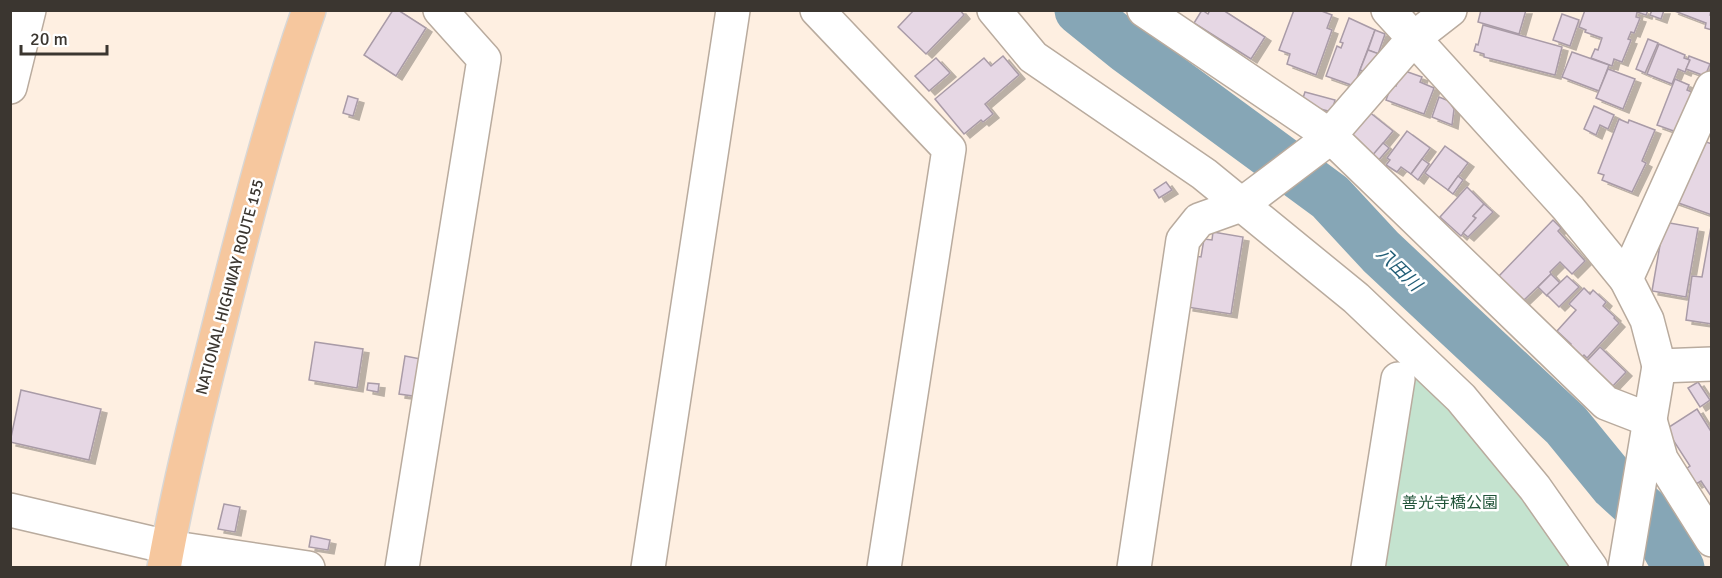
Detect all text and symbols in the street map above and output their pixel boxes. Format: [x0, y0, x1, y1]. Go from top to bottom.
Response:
scale bar [21, 18, 106, 56]
text: 20 m [30, 28, 68, 50]
street label: NATIONAL HIGHWAY ROUTE 155 [192, 177, 268, 397]
water label: 八田川 [1372, 242, 1428, 297]
park label: 善光寺橋公園 [1402, 493, 1498, 513]

